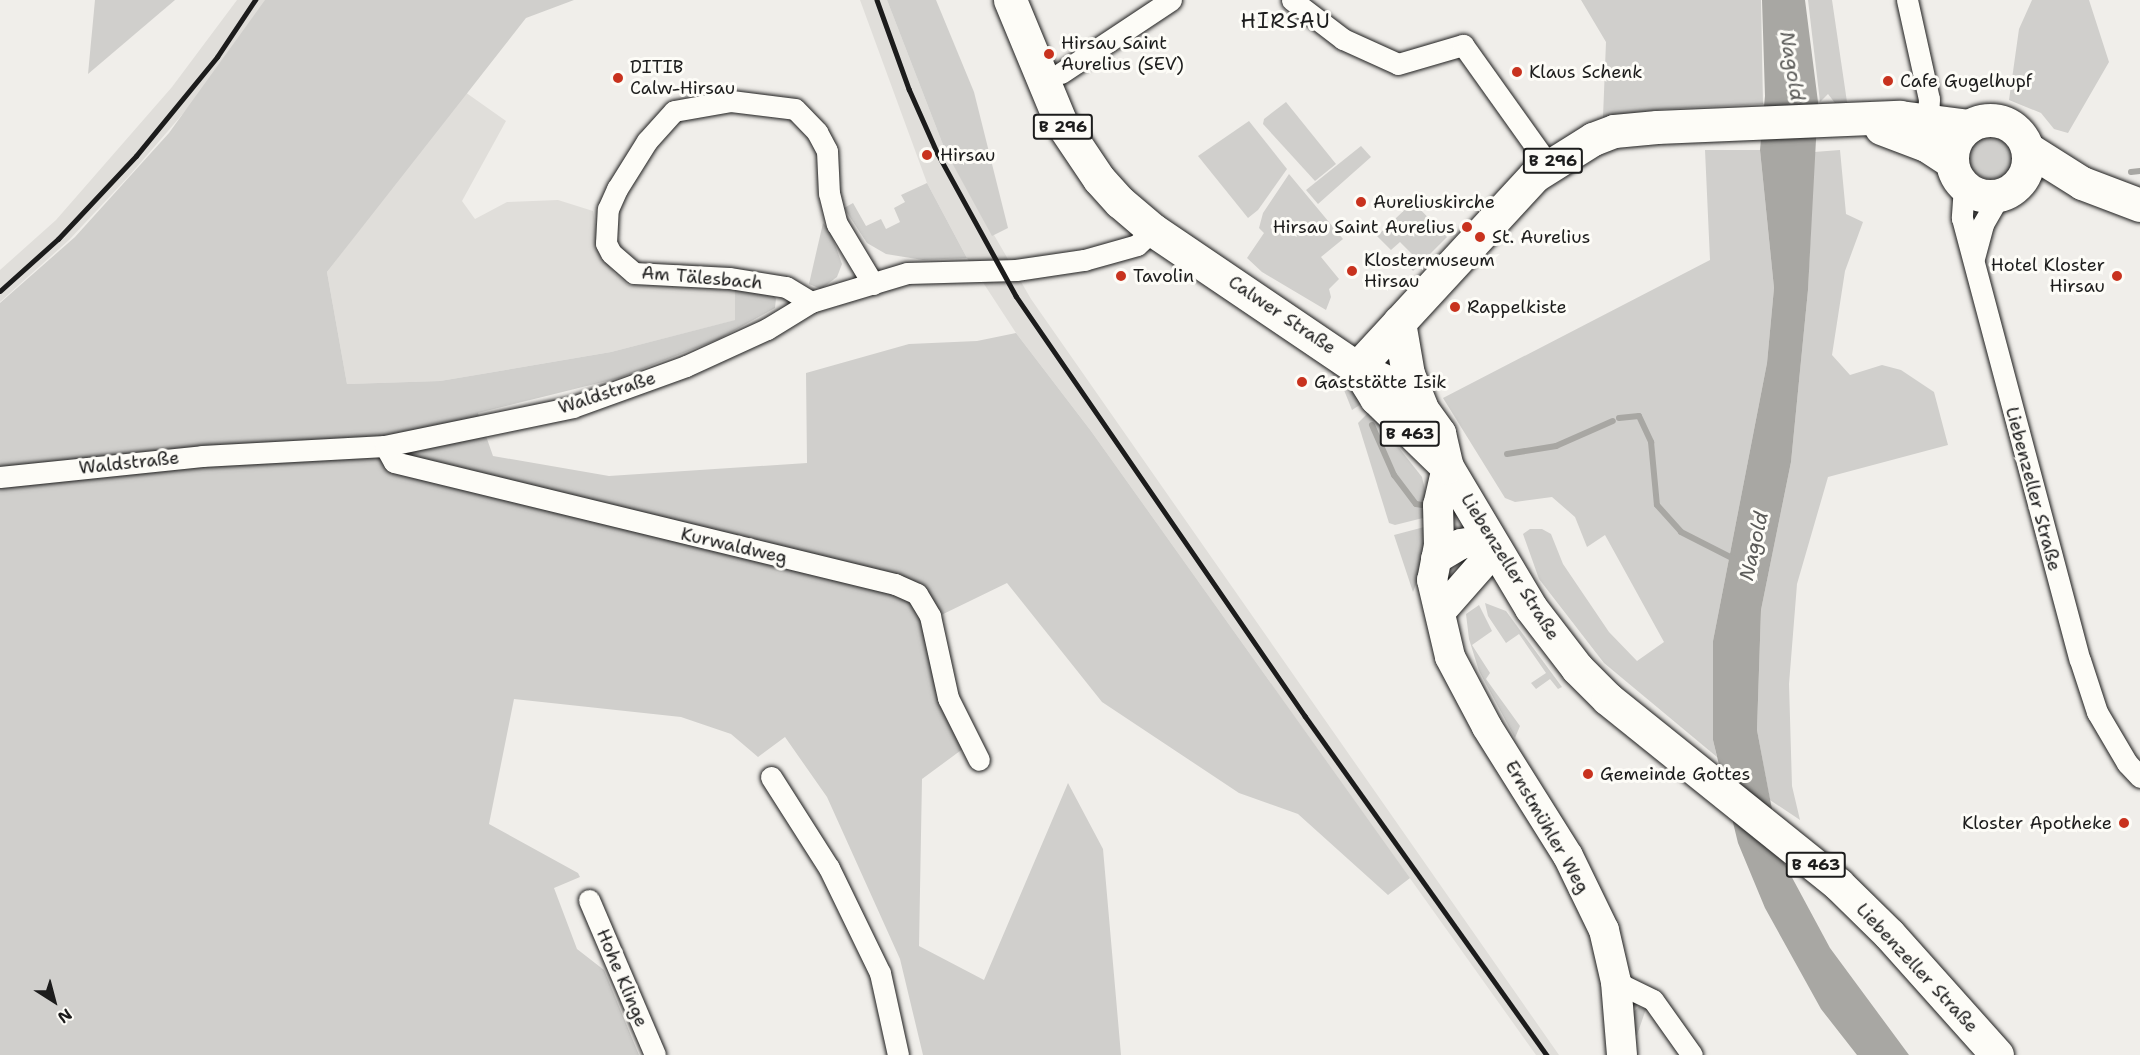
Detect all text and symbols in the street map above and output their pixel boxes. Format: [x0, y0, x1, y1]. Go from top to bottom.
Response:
district label: HIRSAU [1241, 8, 1331, 34]
water label: Nagold [1775, 29, 1809, 103]
place label: Hirsau Saint Aurelius (SEV) [1061, 33, 1184, 76]
marker: Hirsau Saint Aurelius (SEV) [1042, 47, 1056, 61]
place label: DITIB Calw-Hirsau [630, 57, 735, 100]
place label: Klaus Schenk [1529, 61, 1643, 83]
marker: Klaus Schenk [1510, 65, 1524, 79]
place label: Cafe Gugelhupf [1900, 70, 2032, 92]
marker: DITIB Calw-Hirsau [611, 71, 625, 85]
marker: Cafe Gugelhupf [1881, 74, 1895, 88]
road number: B 296 [1032, 114, 1094, 140]
place label: Hirsau [940, 144, 995, 166]
marker: Hirsau [918, 146, 936, 164]
road number: B 296 [1522, 148, 1584, 174]
place label: Aureliuskirche [1373, 191, 1495, 213]
marker: Aureliuskirche [1354, 195, 1368, 209]
place label: Hirsau Saint Aurelius [1273, 216, 1455, 238]
marker: Hirsau Saint Aurelius [1460, 220, 1474, 234]
place label: St. Aurelius [1492, 226, 1590, 248]
marker: St. Aurelius [1473, 230, 1487, 244]
place label: Klostermuseum Hirsau [1364, 250, 1495, 292]
place label: Hotel Kloster Hirsau [1991, 255, 2105, 298]
street label: Am Tälesbach [641, 262, 763, 294]
marker: Klostermuseum Hirsau [1345, 264, 1359, 278]
place label: Tavolin [1133, 265, 1194, 287]
marker: Tavolin [1114, 269, 1128, 283]
marker: Hotel Kloster Hirsau [2110, 269, 2124, 283]
street label: Calwer Straße [1224, 271, 1340, 359]
place label: Rappelkiste [1467, 296, 1567, 318]
marker: Rappelkiste [1448, 300, 1462, 314]
street label: Waldstraße [556, 367, 658, 419]
place label: Gaststätte Isik [1314, 371, 1447, 393]
marker: Gaststätte Isik [1295, 375, 1309, 389]
street label: Liebenzeller Straße [2001, 405, 2065, 573]
road number: B 463 [1378, 421, 1442, 447]
street label: Waldstraße [78, 447, 180, 479]
street label: Liebenzeller Straße [1456, 490, 1564, 644]
water label: Nagold [1734, 509, 1774, 583]
street label: Kurwaldweg [679, 523, 789, 569]
street label: Ernstmühler Weg [1500, 757, 1594, 897]
place label: Gemeinde Gottes [1600, 763, 1750, 785]
marker: Gemeinde Gottes [1581, 767, 1595, 781]
place label: Kloster Apotheke [1962, 812, 2112, 834]
marker: Kloster Apotheke [2117, 816, 2131, 830]
road number: B 463 [1784, 852, 1848, 878]
street label: Liebenzeller Straße [1851, 899, 1983, 1037]
street label: Hohe Klinge [592, 926, 652, 1030]
north arrow [24, 971, 84, 1031]
text: N [54, 1004, 76, 1028]

